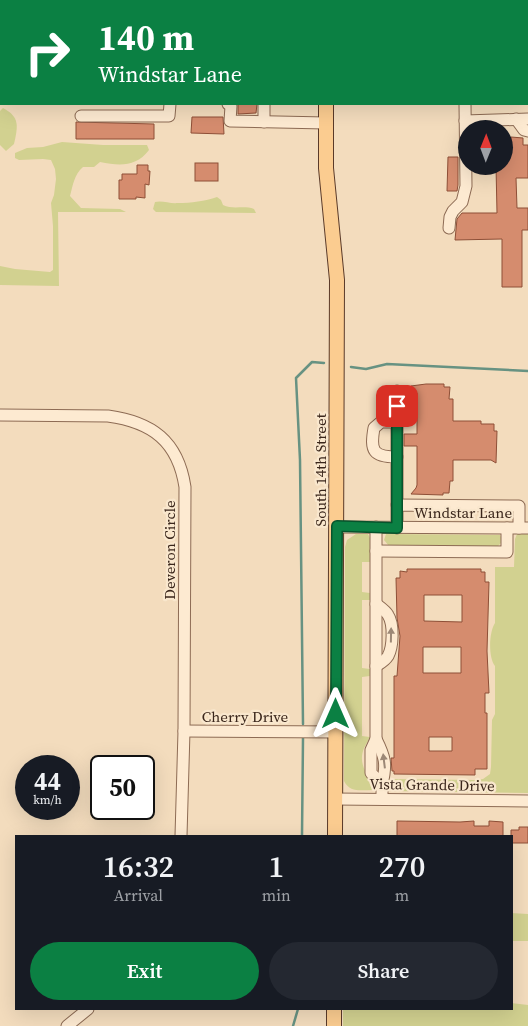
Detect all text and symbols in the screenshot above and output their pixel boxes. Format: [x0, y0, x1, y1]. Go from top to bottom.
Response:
text: 140 m [98, 14, 194, 62]
icon: right [15, 20, 80, 85]
text: Windstar Lane [98, 59, 242, 89]
north arrow [458, 120, 512, 175]
map controls [458, 120, 513, 175]
pin [376, 385, 418, 427]
icon: arrive [383, 392, 411, 420]
street label: South 14th Street [310, 413, 331, 527]
street label: Deveron Circle [159, 500, 180, 600]
street label: Windstar Lane [414, 502, 512, 523]
one-way arrow [387, 627, 395, 643]
position arrow [309, 687, 361, 739]
street label: Cherry Drive [202, 706, 289, 727]
one-way arrow [380, 752, 388, 768]
speed limit sign: 50 [90, 755, 155, 820]
text: 44 [34, 764, 61, 798]
street label: Vista Grande Drive [369, 773, 495, 796]
text: km/h [33, 792, 62, 808]
text: 16:32 [103, 846, 174, 887]
text: 1 [268, 846, 284, 887]
text: 270 [378, 846, 425, 887]
text: Arrival [114, 884, 163, 906]
text: min [262, 884, 291, 906]
text: m [395, 884, 409, 906]
button: Exit [30, 942, 259, 1000]
button: Share [269, 942, 498, 1000]

